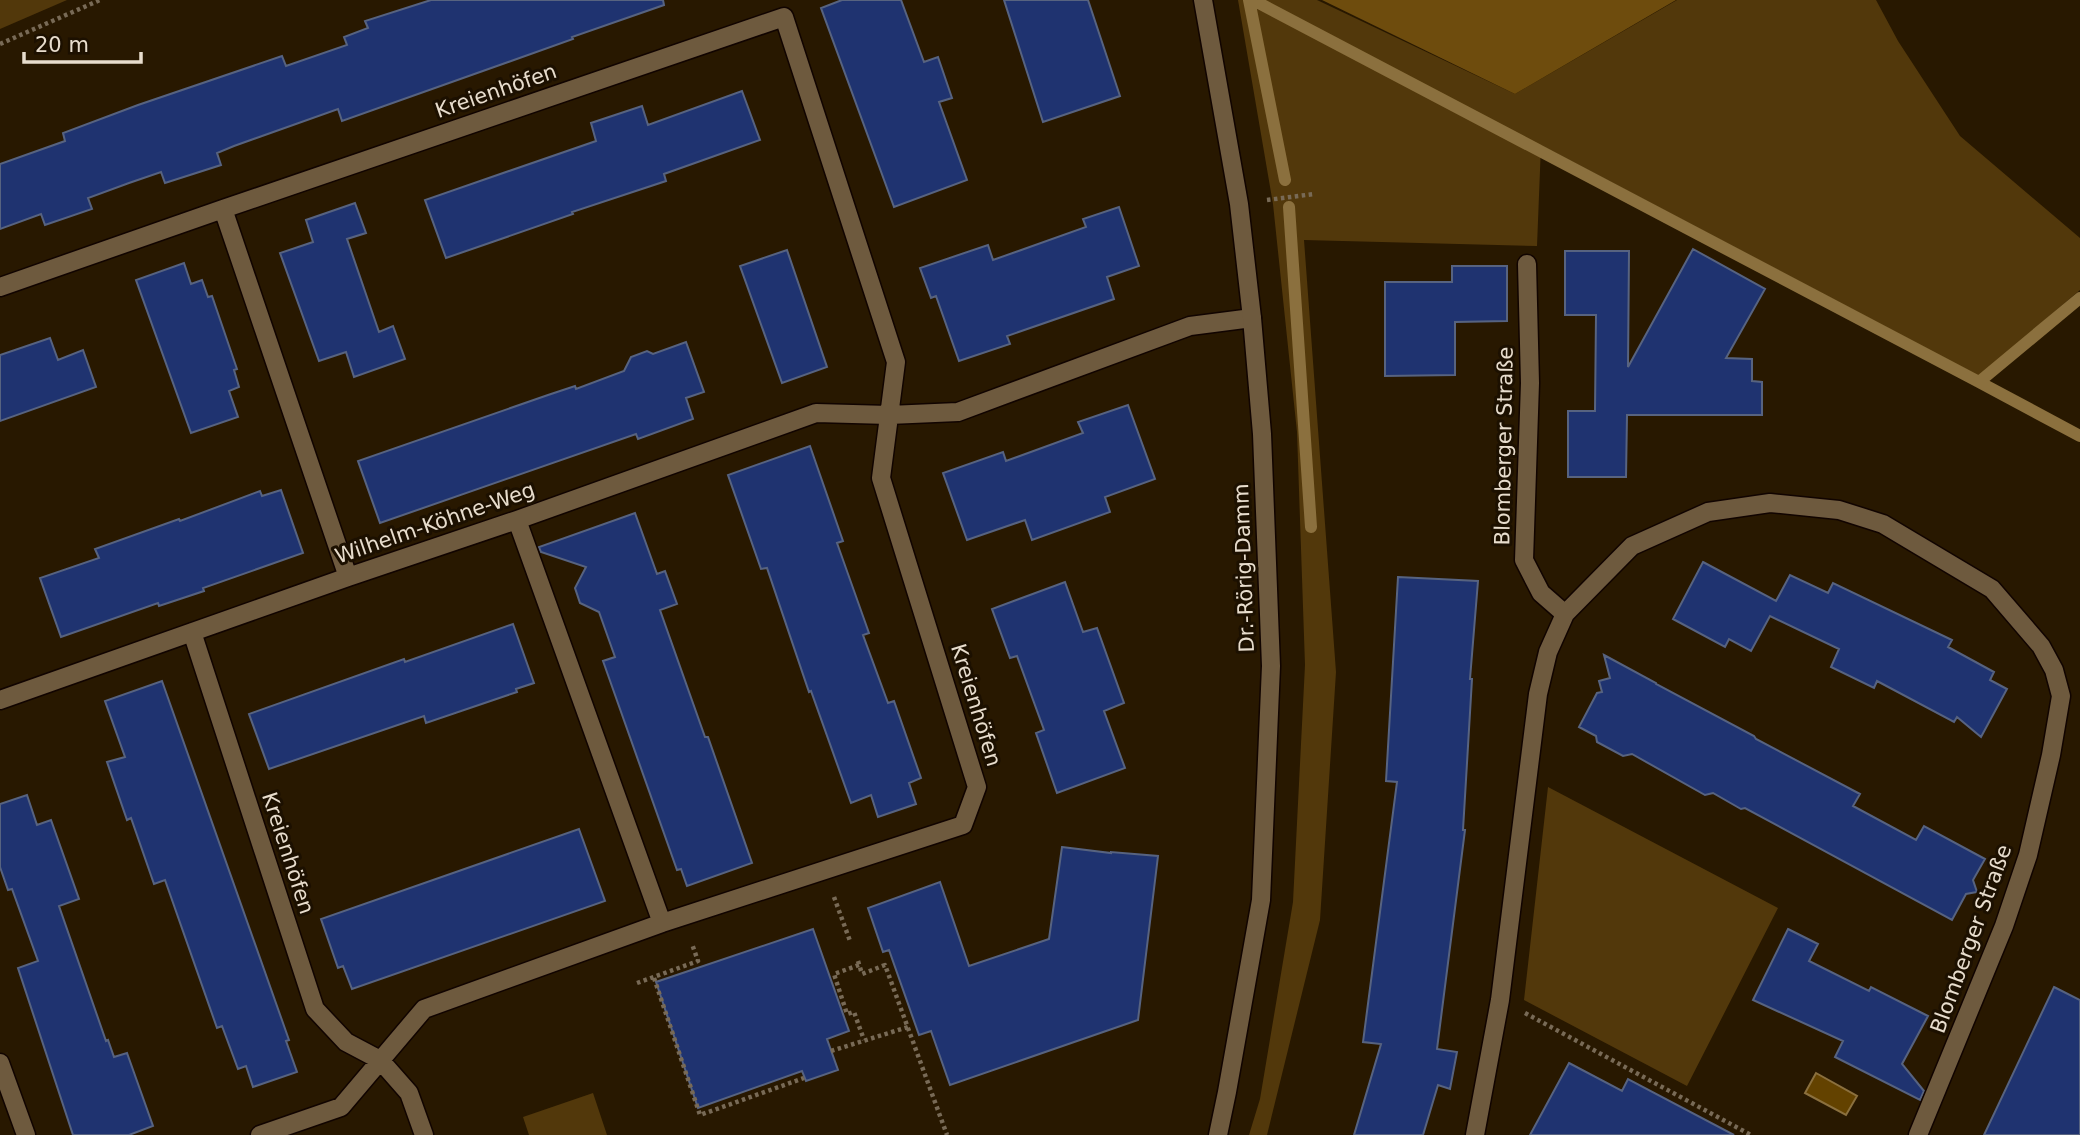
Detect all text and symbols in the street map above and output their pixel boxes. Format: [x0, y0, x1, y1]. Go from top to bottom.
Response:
scale bar [24, 21, 142, 65]
text: 20 m [35, 33, 89, 57]
street label: Kreienhöfen [432, 59, 560, 123]
street label: Blomberger Straße [1490, 346, 1518, 546]
street label: Wilhelm-Köhne-Weg [332, 478, 538, 568]
street label: Dr.-Rörig-Damm [1229, 483, 1259, 653]
street label: Kreienhöfen [946, 641, 1006, 769]
street label: Kreienhöfen [257, 789, 319, 917]
street label: Blomberger Straße [1926, 841, 2016, 1037]

